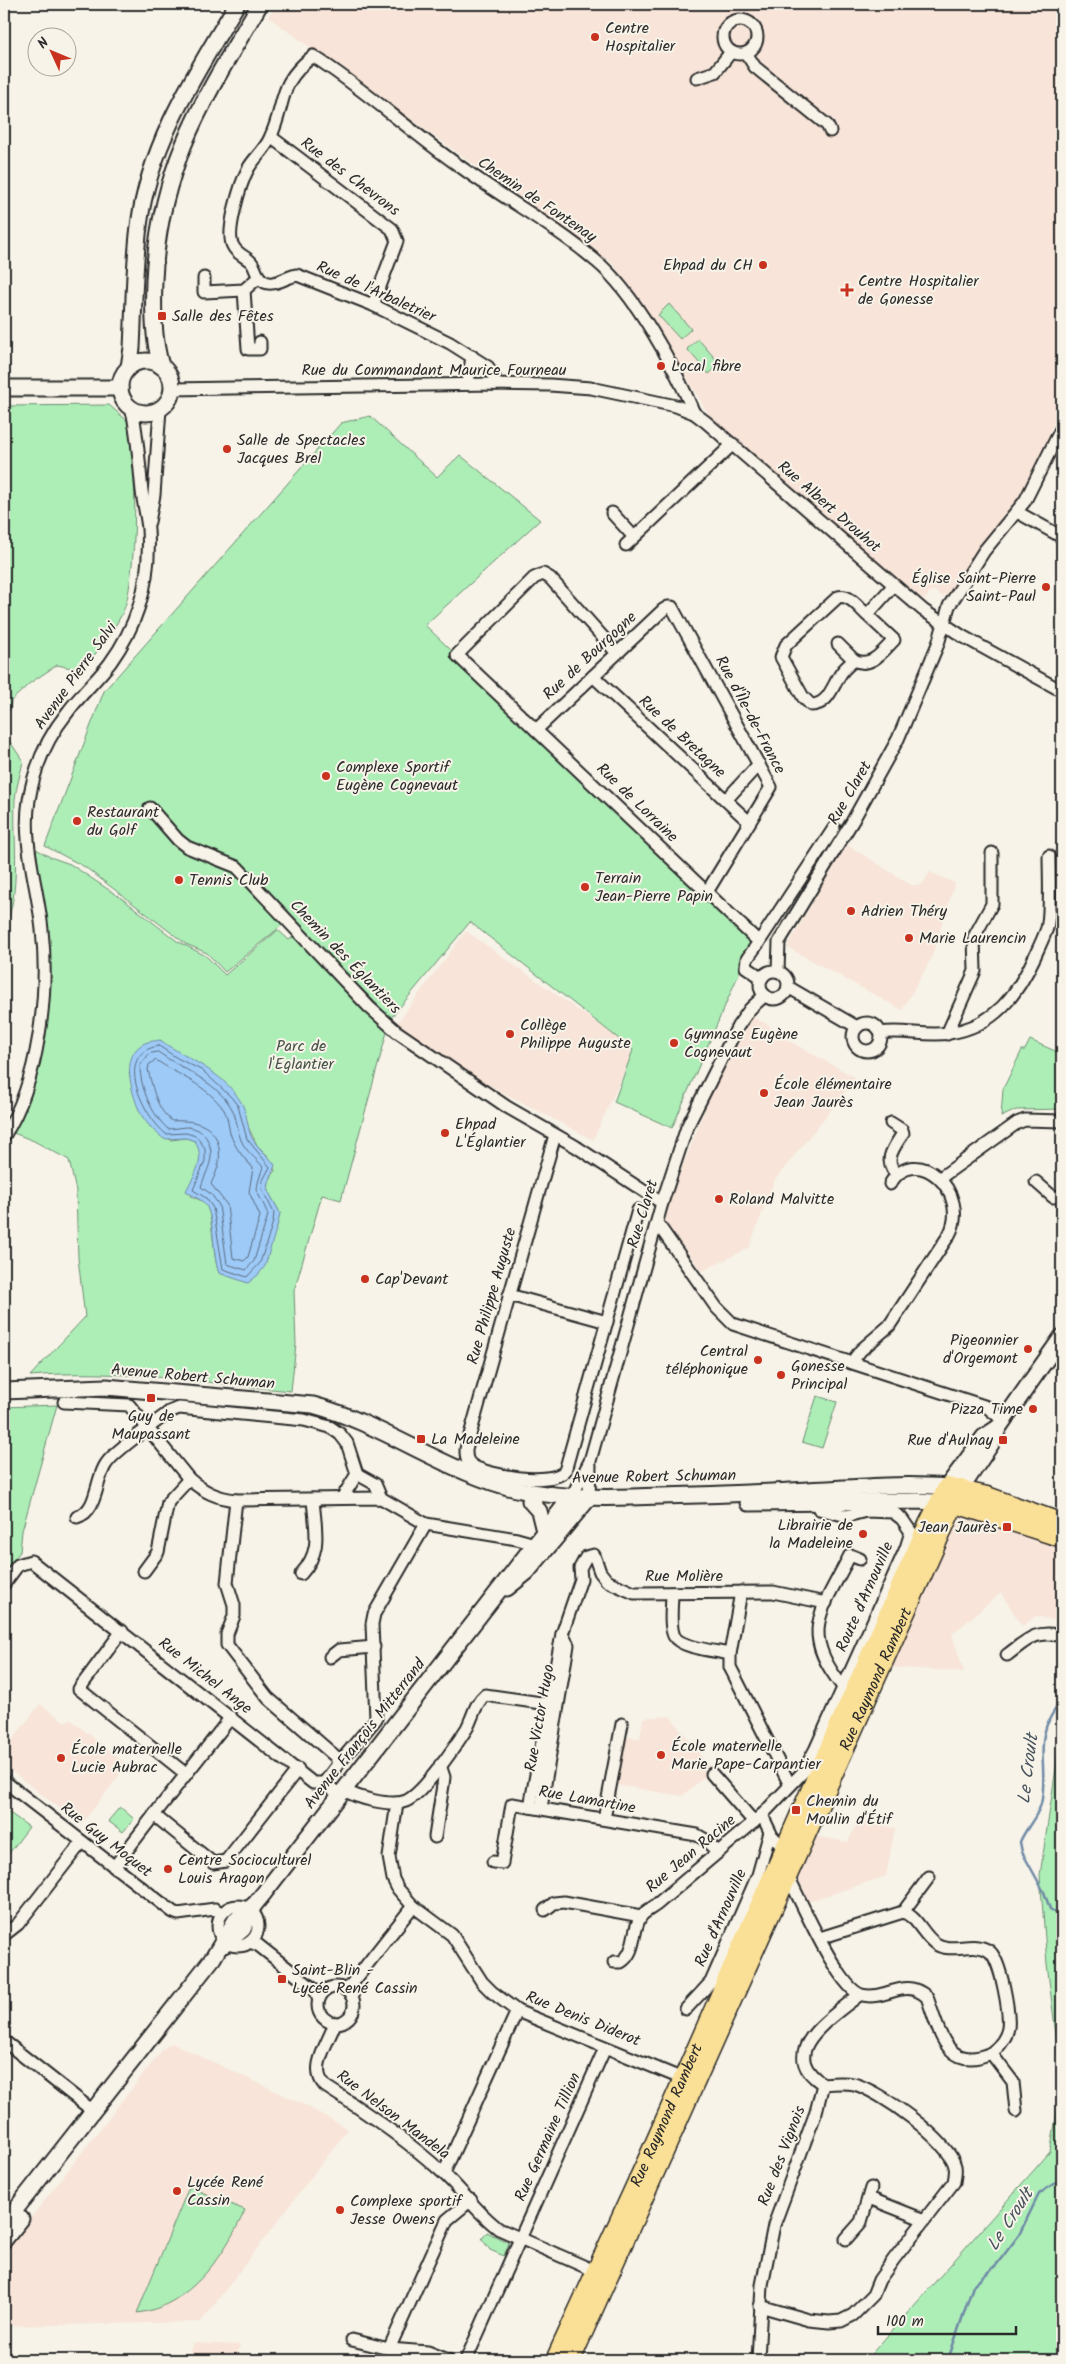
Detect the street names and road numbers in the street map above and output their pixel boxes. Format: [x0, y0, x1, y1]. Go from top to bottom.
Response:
street label: Rue des Chevrons [295, 131, 405, 223]
street label: Chemin de Fontenay [472, 151, 602, 250]
street label: Rue de l'Arbaletrier [312, 254, 441, 330]
street label: Rue du Commandant Maurice Fourneau [302, 358, 567, 383]
street label: Rue Albert Drouhot [772, 455, 887, 560]
street label: Rue de Bourgogne [537, 606, 643, 706]
street label: Avenue Pierre Salvi [28, 616, 124, 735]
street label: Rue d'Île-de-France [708, 651, 792, 779]
street label: Rue de Bretagne [633, 690, 731, 784]
street label: Rue Claret [822, 756, 879, 830]
street label: Rue de Lorraine [590, 757, 684, 849]
street label: Chemin des Églantiers [283, 894, 407, 1020]
street label: Rue Claret [621, 1176, 665, 1251]
street label: Rue Philippe Auguste [461, 1225, 523, 1367]
street label: Avenue Robert Schuman [110, 1357, 276, 1397]
street label: Avenue Robert Schuman [572, 1463, 736, 1491]
street label: Route d'Arnouville [829, 1538, 901, 1656]
street label: Rue Molière [645, 1564, 723, 1589]
street label: Rue Raymond Rambert [833, 1603, 919, 1755]
street label: Rue Michel Ange [153, 1631, 257, 1721]
street label: Avenue François Mitterrand [298, 1653, 433, 1815]
street label: Rue Victor Hugo [518, 1662, 562, 1774]
street label: Rue Lamartine [536, 1779, 638, 1821]
street label: Rue Guy Moquet [55, 1796, 158, 1884]
street label: Rue Jean Racine [640, 1809, 742, 1899]
street label: Rue d'Arnouville [688, 1865, 754, 1971]
street label: Rue Denis Diderot [522, 1985, 645, 2054]
street label: Rue Raymond Rambert [624, 2039, 710, 2191]
street label: Rue Nelson Mandela [331, 2064, 455, 2166]
street label: Rue Germaine Tillion [508, 2068, 588, 2206]
street label: Rue des Vignois [751, 2102, 813, 2210]

